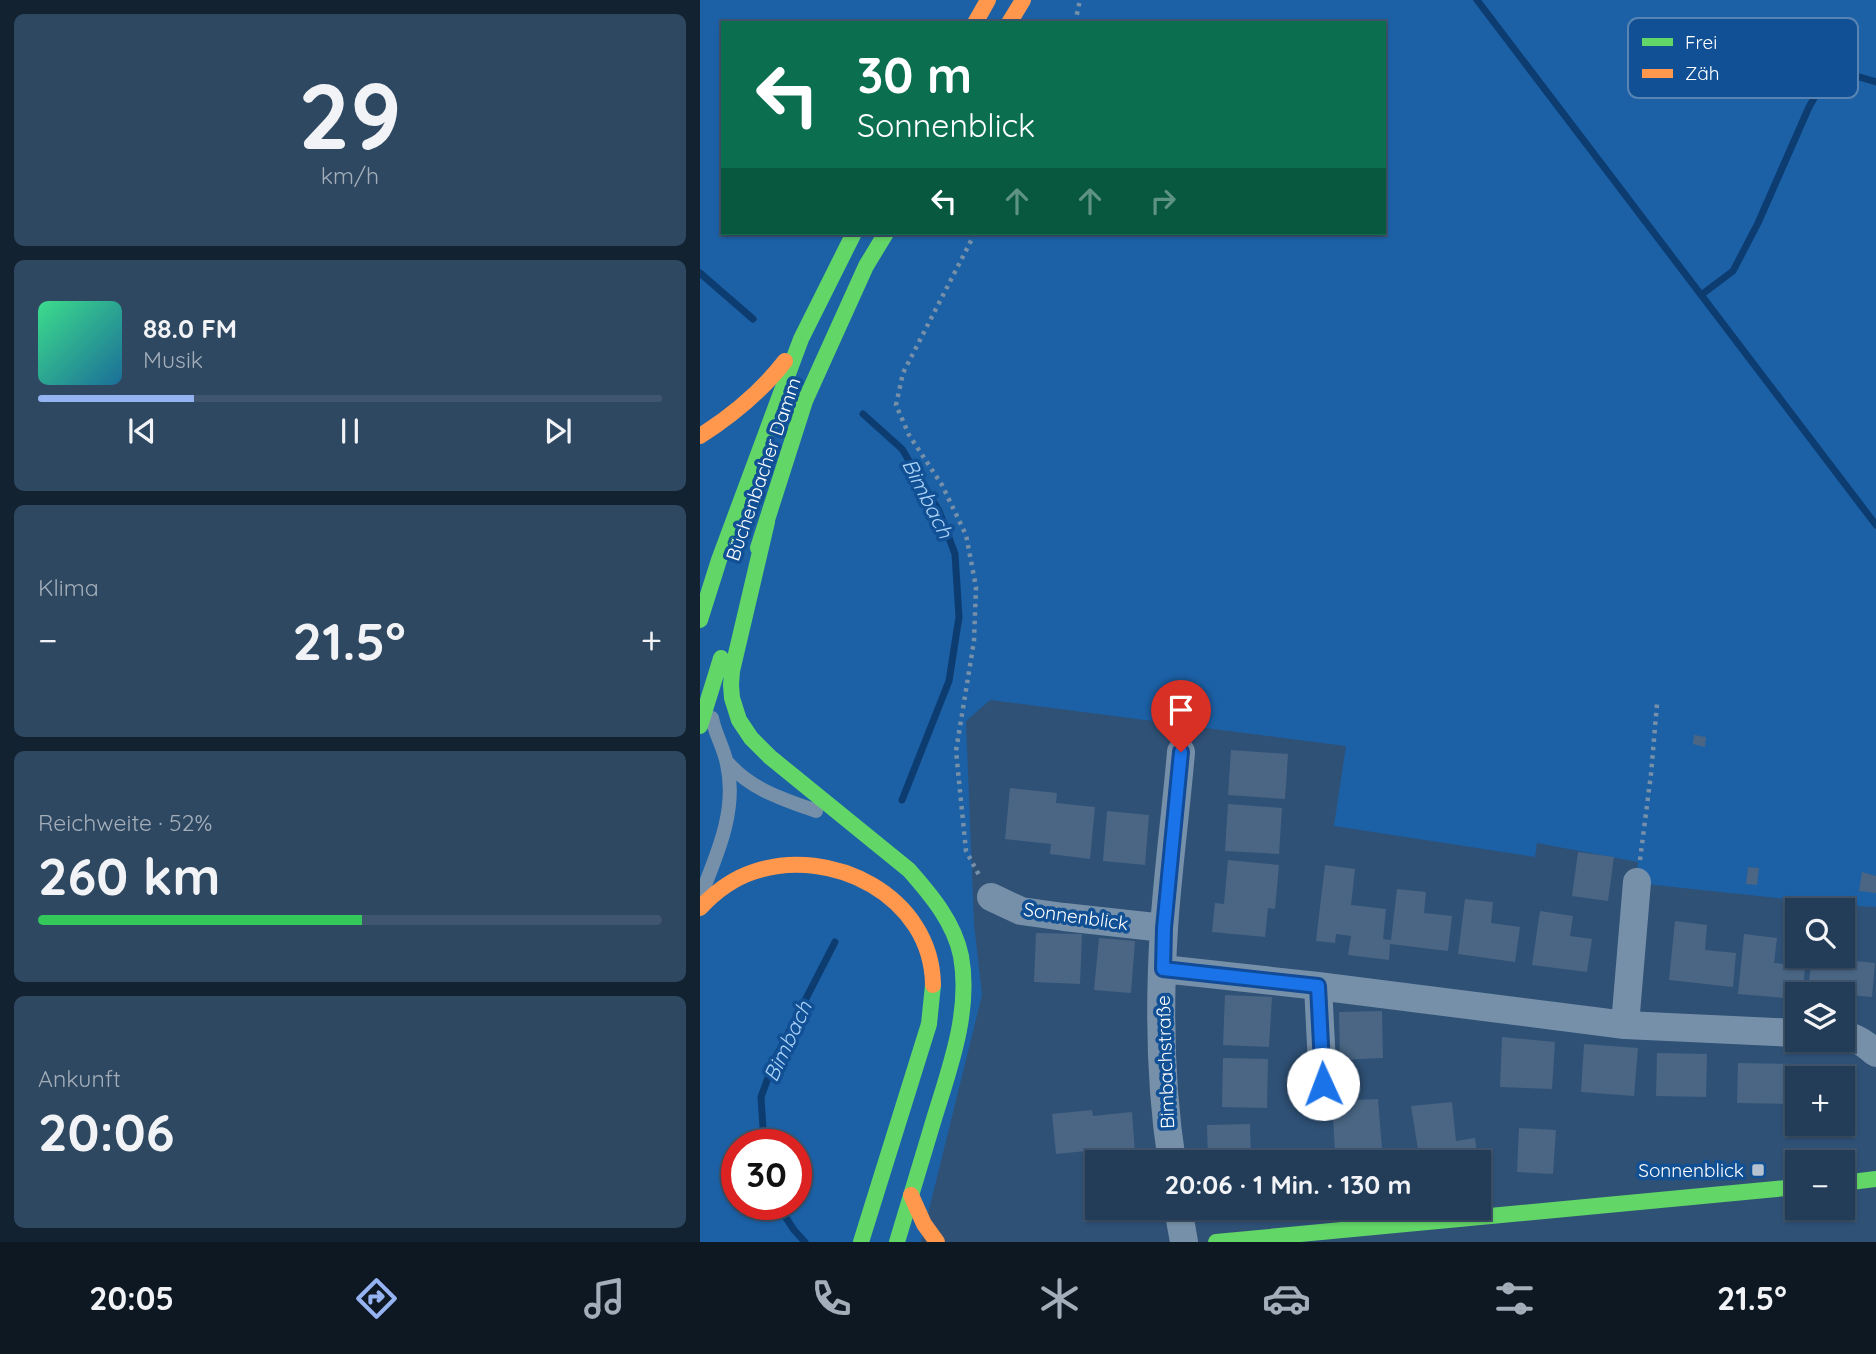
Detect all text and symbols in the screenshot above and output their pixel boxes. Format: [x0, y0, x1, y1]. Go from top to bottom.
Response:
legend [1628, 18, 1858, 98]
text: Frei [1685, 30, 1717, 54]
text: 30 m [857, 44, 972, 105]
icon: left [742, 49, 833, 140]
text: 29 [298, 58, 402, 172]
text: Zäh [1685, 61, 1720, 85]
text: Sonnenblick [857, 105, 1035, 145]
text: km/h [321, 161, 379, 190]
icon: left [925, 182, 963, 220]
icon: ahead [998, 182, 1036, 220]
icon: ahead [1071, 182, 1109, 220]
icon: right [1144, 182, 1182, 220]
text: 88.0 FM [143, 312, 237, 345]
text: Musik [143, 345, 203, 374]
street label: Büchenbacher Damm [720, 374, 806, 564]
icon: previous [123, 412, 161, 450]
icon: pause [331, 412, 369, 450]
icon: next [539, 412, 577, 450]
water label: Bimbach [897, 454, 959, 543]
text: Klima [38, 573, 99, 602]
text: 21.5° [293, 608, 406, 673]
text: − [38, 616, 58, 664]
text: + [641, 616, 662, 664]
pin [1151, 680, 1211, 752]
icon: arrive [1162, 691, 1200, 729]
text: Reichweite · 52% [38, 808, 212, 837]
text: 260 km [38, 843, 220, 908]
street label: Sonnenblick [1022, 897, 1130, 935]
map controls [1785, 898, 1855, 1220]
button: search [1785, 898, 1855, 968]
button: layers [1785, 982, 1855, 1052]
street label: Bimbachstraße [1151, 995, 1179, 1129]
water label: Bimbach [757, 996, 817, 1085]
position arrow [1286, 1047, 1360, 1121]
text: Ankunft [38, 1064, 121, 1093]
button: + [1785, 1066, 1855, 1136]
text: 20:06 [38, 1099, 174, 1164]
speed limit sign: 30 [721, 1129, 812, 1220]
button: − [1785, 1150, 1855, 1220]
place label: Sonnenblick [1638, 1158, 1744, 1182]
marker: Sonnenblick [1750, 1162, 1766, 1178]
text: 20:06 · 1 Min. · 130 m [1165, 1168, 1411, 1201]
icon: directions [352, 1274, 401, 1323]
icon: music [580, 1274, 629, 1323]
icon: phone [807, 1274, 856, 1323]
icon: climate [1035, 1274, 1084, 1323]
icon: car [1262, 1274, 1311, 1323]
icon: filters [1490, 1274, 1539, 1323]
text: 20:05 [89, 1278, 174, 1318]
text: 21.5° [1717, 1278, 1787, 1318]

